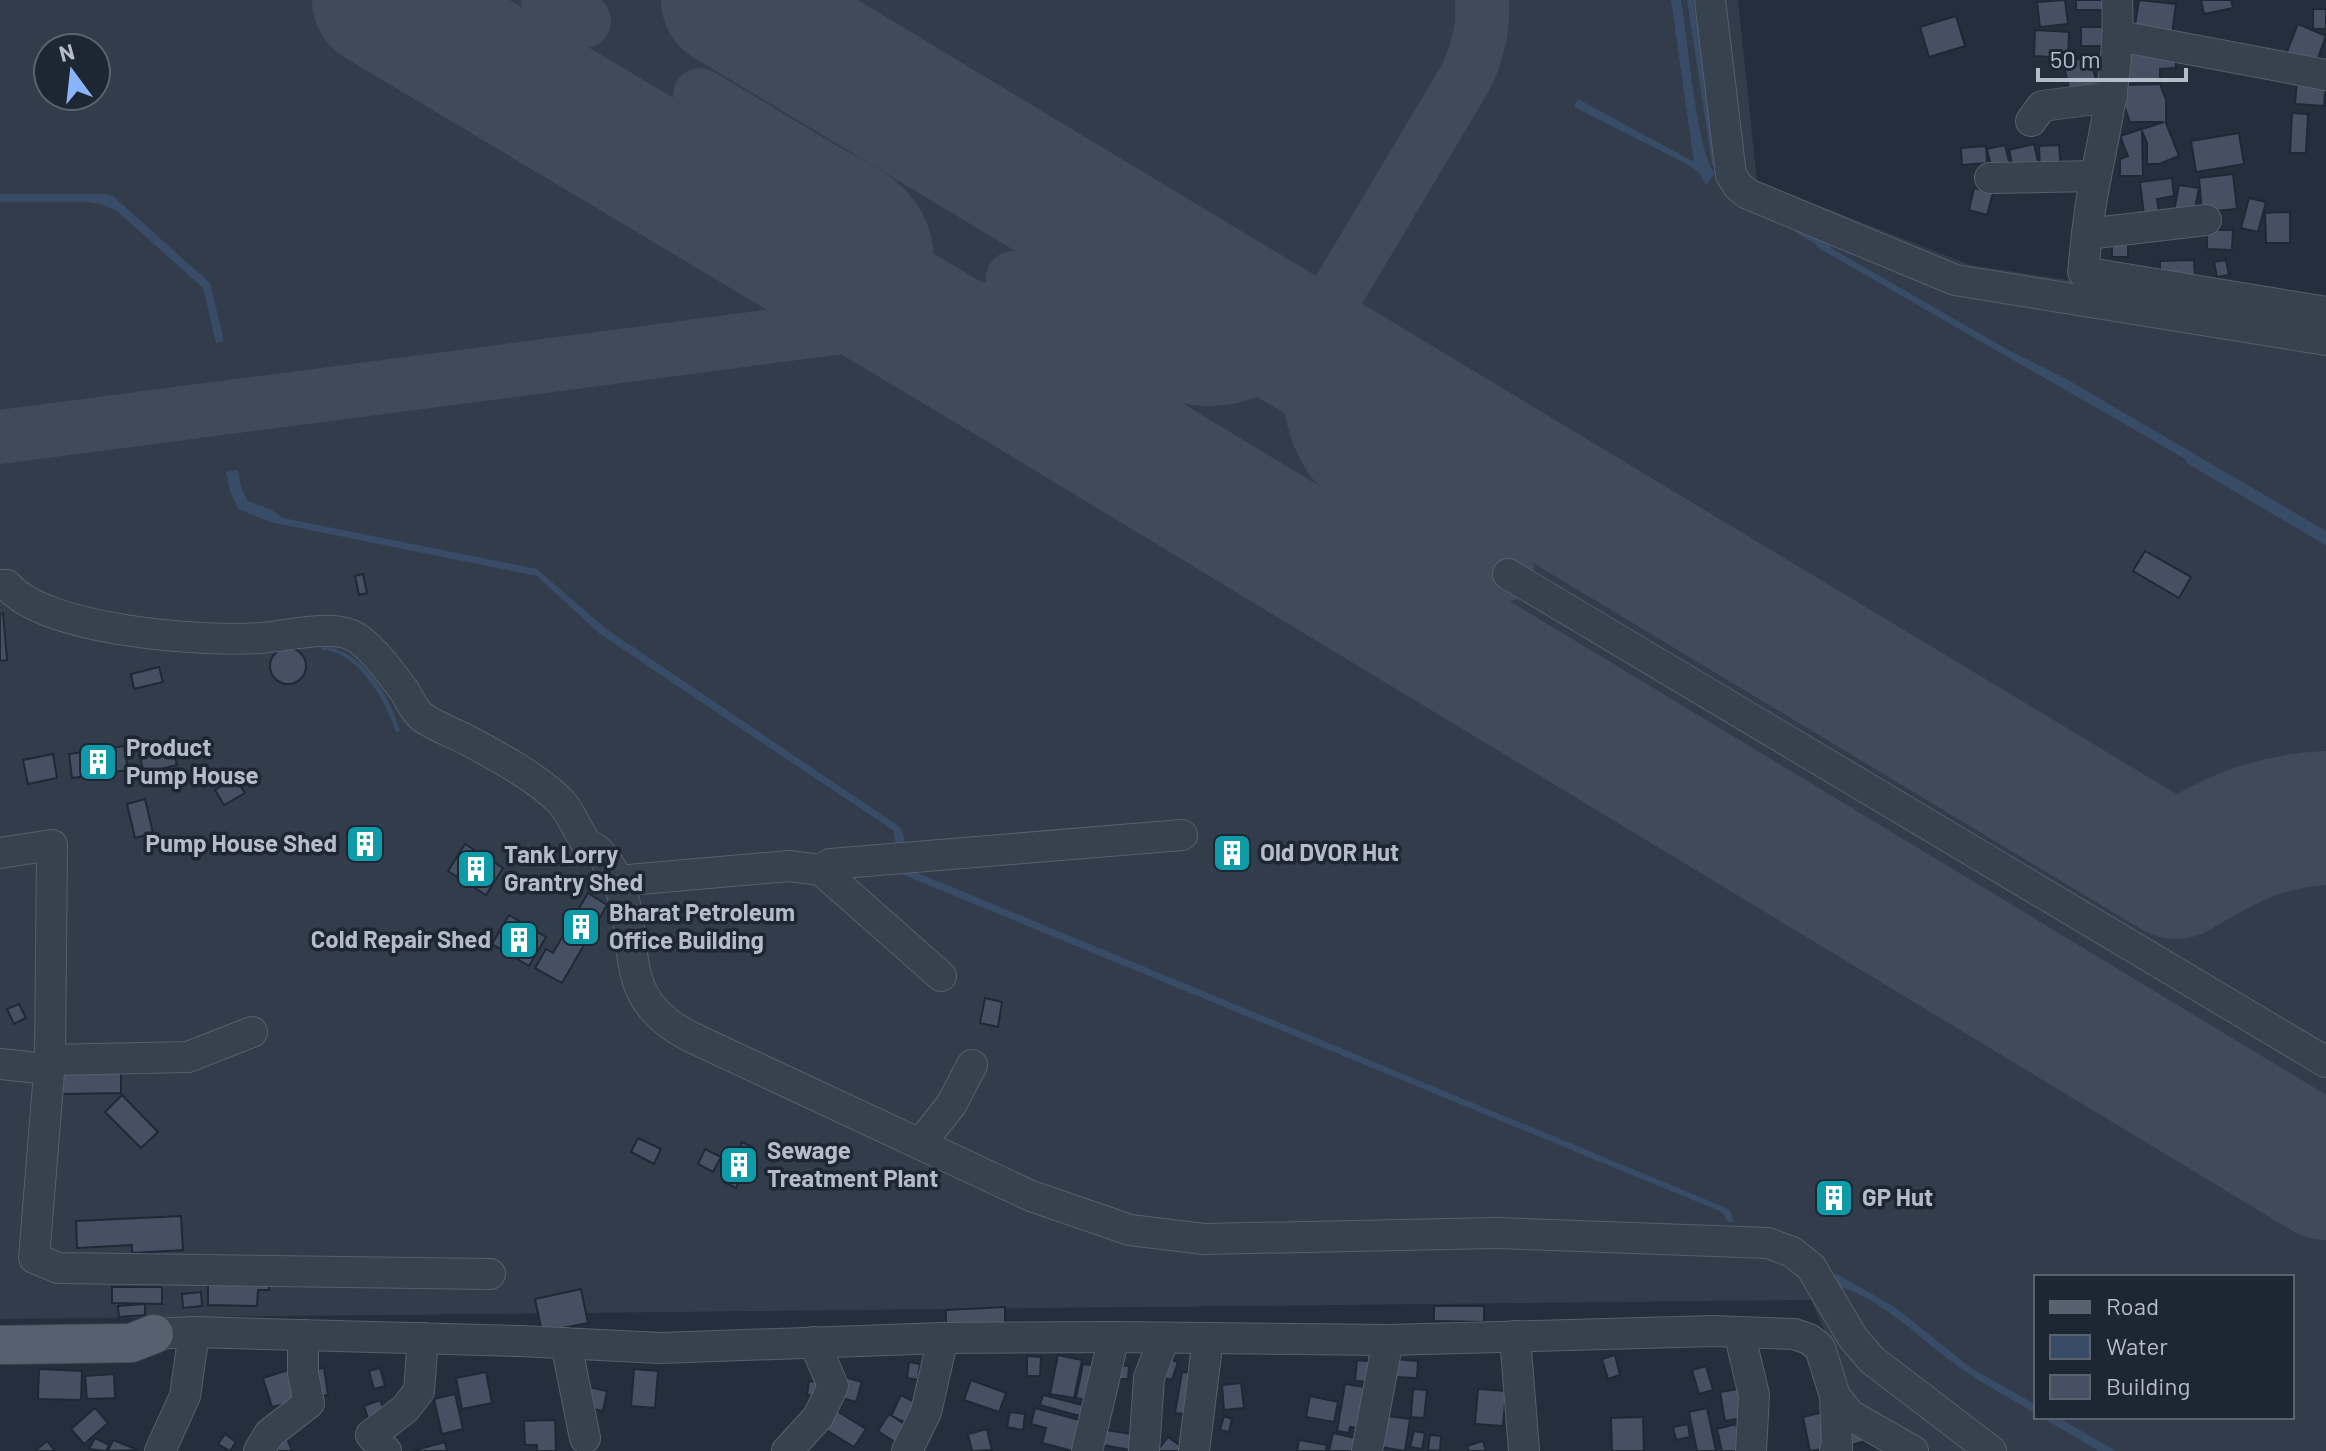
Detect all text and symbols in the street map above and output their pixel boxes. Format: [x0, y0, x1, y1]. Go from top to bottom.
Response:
north arrow [32, 32, 112, 112]
scale bar [2038, 32, 2186, 82]
text: N [56, 37, 77, 66]
text: 50 m [2050, 44, 2101, 73]
place label: Product Pump House [126, 732, 259, 789]
building icon: Product Pump House [77, 741, 119, 783]
building icon: Pump House Shed [344, 823, 386, 865]
place label: Pump House Shed [146, 828, 337, 857]
building icon: Old DVOR Hut [1211, 832, 1253, 874]
place label: Old DVOR Hut [1260, 837, 1399, 866]
place label: Tank Lorry Grantry Shed [504, 839, 643, 896]
building icon: Tank Lorry Grantry Shed [455, 848, 497, 890]
place label: Bharat Petroleum Office Building [609, 897, 795, 954]
building icon: Bharat Petroleum Office Building [560, 906, 602, 948]
building icon: Cold Repair Shed [498, 919, 540, 961]
place label: Cold Repair Shed [311, 924, 491, 953]
place label: Sewage Treatment Plant [767, 1135, 938, 1192]
building icon: Sewage Treatment Plant [718, 1144, 760, 1186]
building icon: GP Hut [1813, 1177, 1855, 1219]
place label: GP Hut [1862, 1182, 1933, 1211]
legend [2034, 1275, 2294, 1419]
text: Road [2106, 1291, 2159, 1320]
text: Water [2106, 1331, 2168, 1360]
text: Building [2106, 1371, 2190, 1400]

